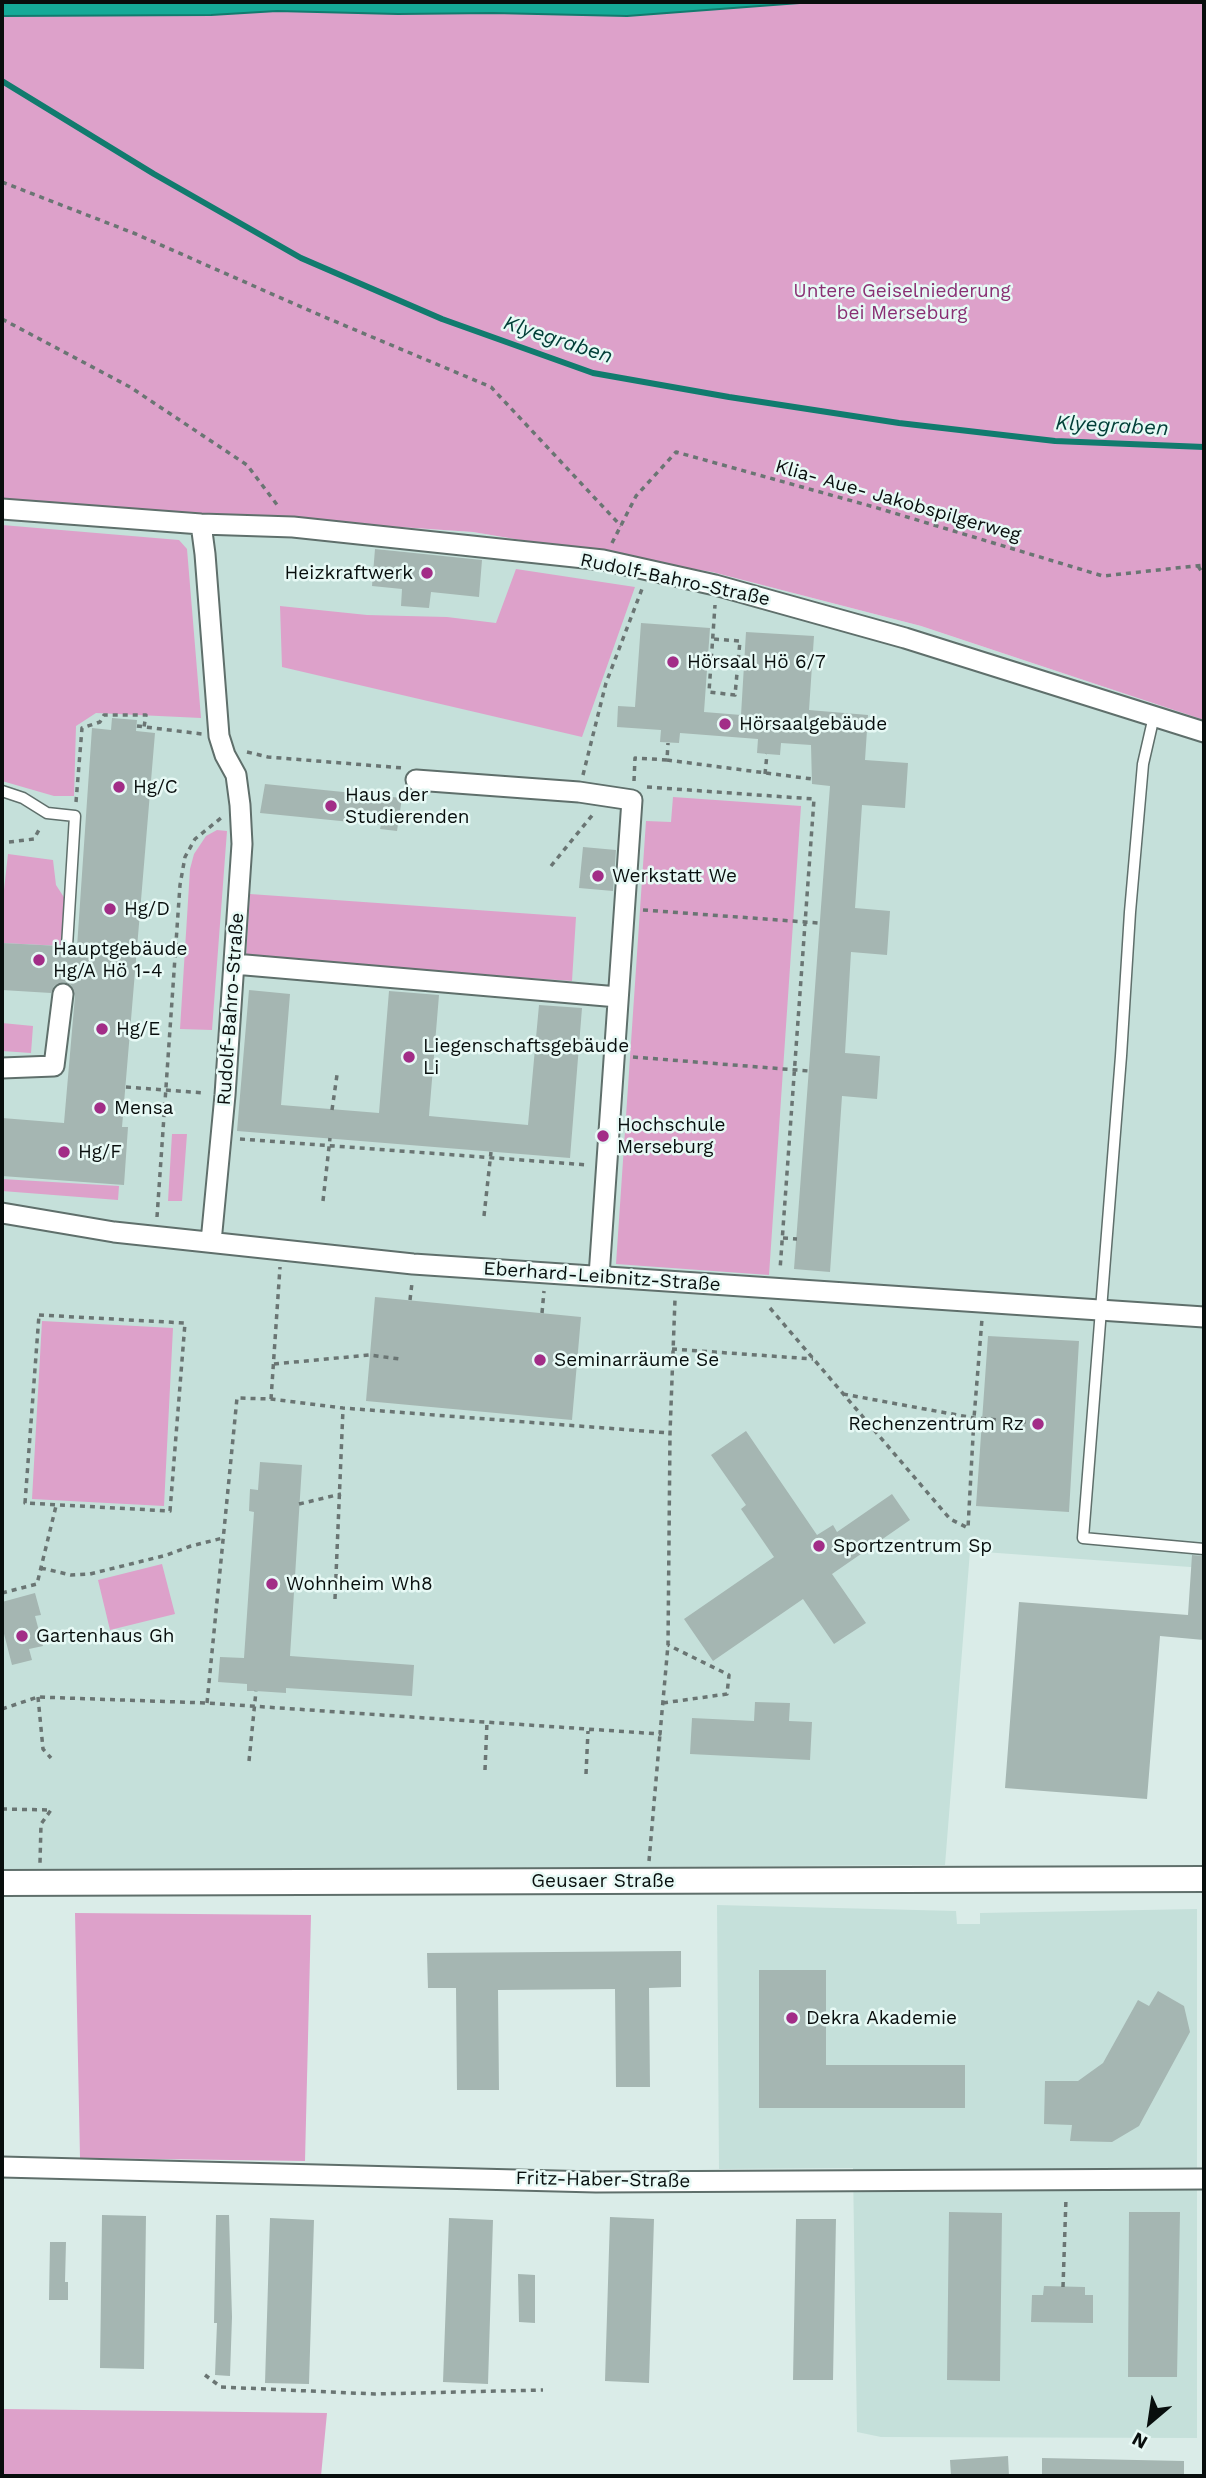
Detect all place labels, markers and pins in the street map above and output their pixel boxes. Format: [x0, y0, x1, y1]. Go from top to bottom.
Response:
place label: Heizkraftwerk [285, 562, 413, 584]
marker: Heizkraftwerk [419, 565, 435, 581]
place label: Hörsaal Hö 6/7 [687, 651, 826, 673]
marker: Hörsaal Hö 6/7 [665, 654, 681, 670]
place label: Hörsaalgebäude [739, 713, 887, 735]
marker: Hörsaalgebäude [717, 716, 733, 732]
place label: Hg/C [133, 776, 178, 798]
marker: Hg/C [111, 779, 127, 795]
place label: Haus der Studierenden [345, 784, 470, 828]
marker: Haus der Studierenden [323, 798, 339, 814]
place label: Werkstatt We [612, 865, 737, 887]
marker: Werkstatt We [590, 868, 606, 884]
place label: Hg/D [124, 898, 170, 920]
marker: Hg/D [102, 901, 118, 917]
place label: Hauptgebäude Hg/A Hö 1-4 [53, 938, 187, 982]
marker: Hauptgebäude Hg/A Hö 1-4 [31, 952, 47, 968]
place label: Hg/E [116, 1018, 160, 1040]
marker: Hg/E [94, 1021, 110, 1037]
place label: Liegenschaftsgebäude Li [423, 1035, 629, 1079]
marker: Liegenschaftsgebäude Li [401, 1049, 417, 1065]
place label: Mensa [114, 1097, 174, 1119]
marker: Mensa [92, 1100, 108, 1116]
place label: Hochschule Merseburg [617, 1114, 726, 1158]
marker: Hochschule Merseburg [595, 1128, 611, 1144]
place label: Hg/F [78, 1141, 122, 1163]
marker: Hg/F [56, 1144, 72, 1160]
place label: Seminarräume Se [554, 1349, 719, 1371]
marker: Seminarräume Se [532, 1352, 548, 1368]
place label: Rechenzentrum Rz [848, 1413, 1024, 1435]
marker: Rechenzentrum Rz [1030, 1416, 1046, 1432]
place label: Sportzentrum Sp [833, 1535, 992, 1557]
marker: Sportzentrum Sp [811, 1538, 827, 1554]
place label: Wohnheim Wh8 [286, 1573, 433, 1595]
marker: Wohnheim Wh8 [264, 1576, 280, 1592]
place label: Gartenhaus Gh [36, 1625, 175, 1647]
marker: Gartenhaus Gh [14, 1628, 30, 1644]
place label: Dekra Akademie [806, 2007, 957, 2029]
marker: Dekra Akademie [784, 2010, 800, 2026]

